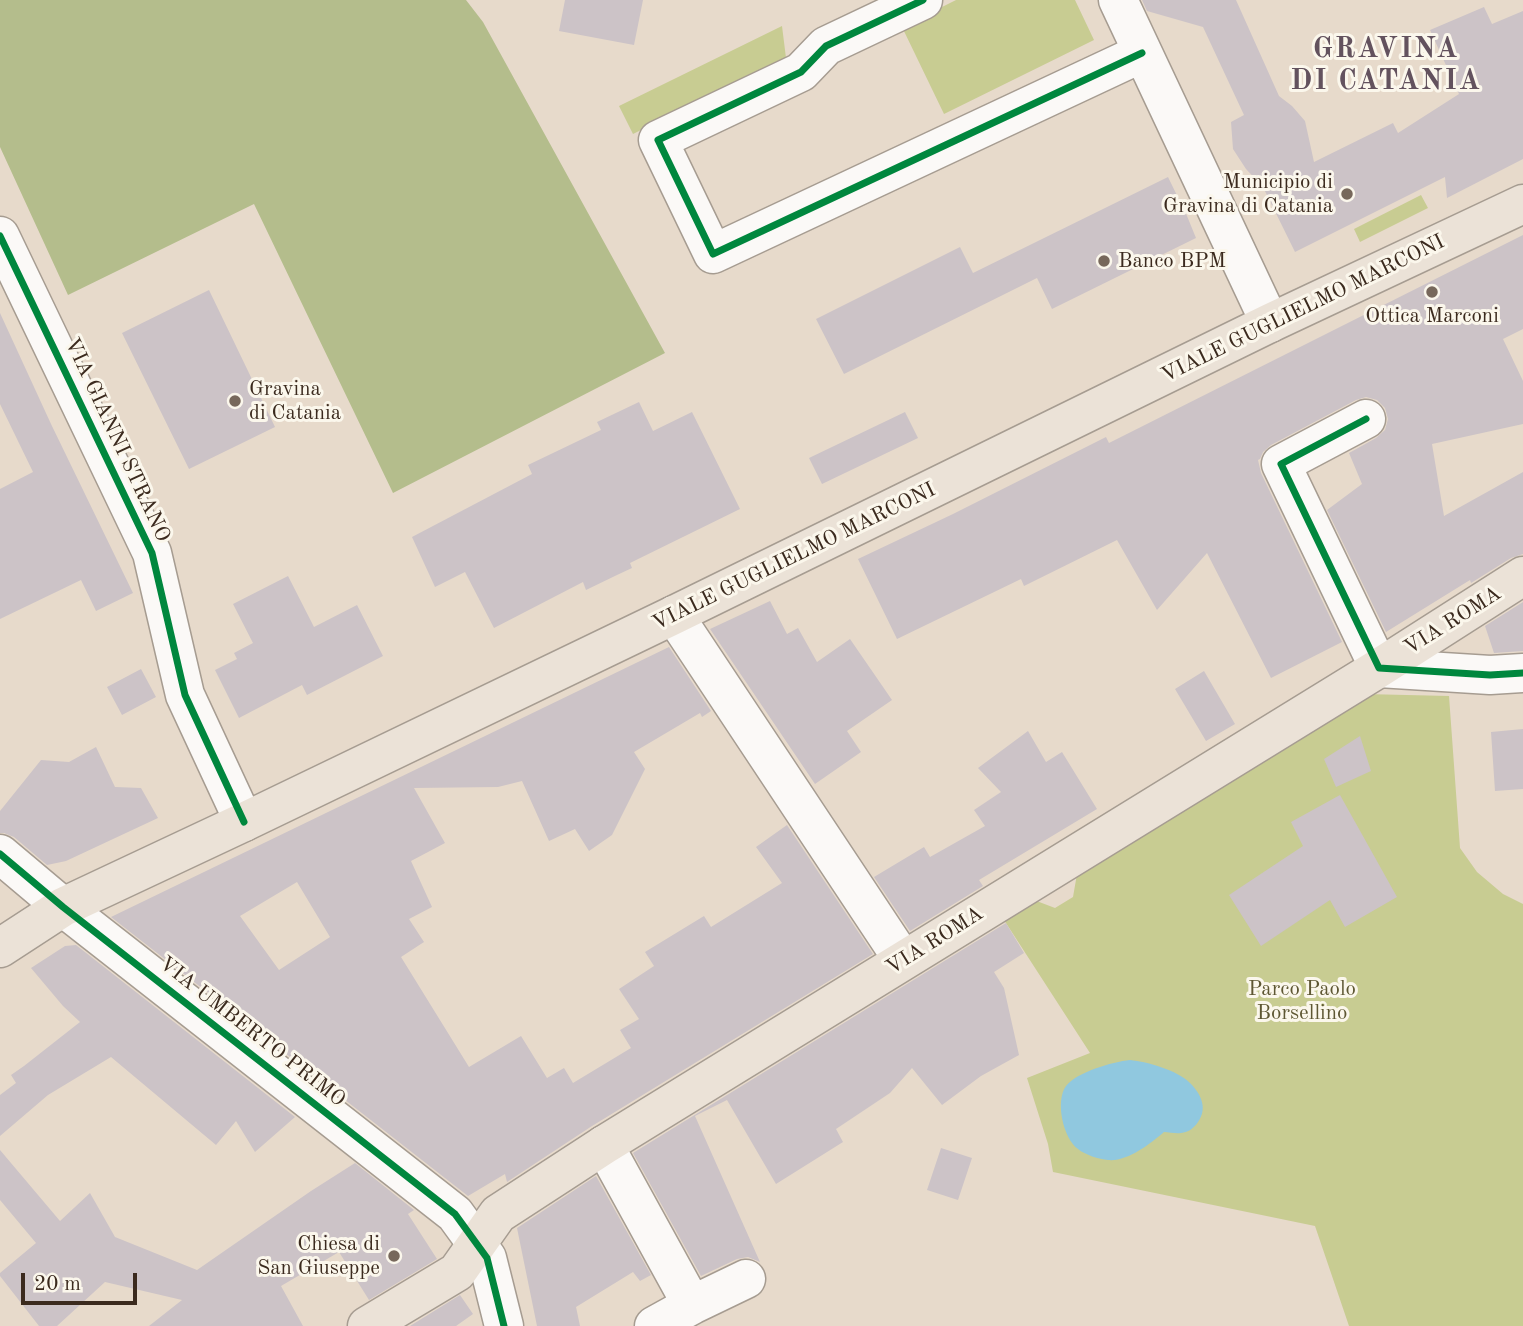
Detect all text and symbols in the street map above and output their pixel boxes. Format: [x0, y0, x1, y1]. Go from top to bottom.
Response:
district label: GRAVINA DI CATANIA [1291, 33, 1481, 99]
place label: Municipio di Gravina di Catania [1163, 169, 1333, 219]
marker: Municipio di Gravina di Catania [1339, 186, 1355, 202]
street label: VIALE GUGLIELMO MARCONI [1157, 229, 1449, 389]
place label: Banco BPM [1118, 248, 1226, 274]
marker: Banco BPM [1096, 253, 1112, 269]
marker: Ottica Marconi [1424, 284, 1440, 300]
place label: Ottica Marconi [1365, 303, 1499, 329]
street label: VIA GIANNI STRANO [59, 334, 175, 546]
place label: Gravina di Catania [249, 376, 341, 426]
marker: Gravina di Catania [227, 393, 243, 409]
street label: VIALE GUGLIELMO MARCONI [648, 477, 940, 637]
street label: VIA ROMA [1400, 581, 1506, 661]
street label: VIA ROMA [882, 901, 988, 981]
street label: VIA UMBERTO PRIMO [154, 951, 350, 1113]
park label: Parco Paolo Borsellino [1248, 976, 1356, 1026]
place label: Chiesa di San Giuseppe [257, 1231, 380, 1281]
marker: Chiesa di San Giuseppe [386, 1248, 402, 1264]
scale bar [24, 1260, 140, 1304]
text: 20 m [34, 1274, 81, 1295]

